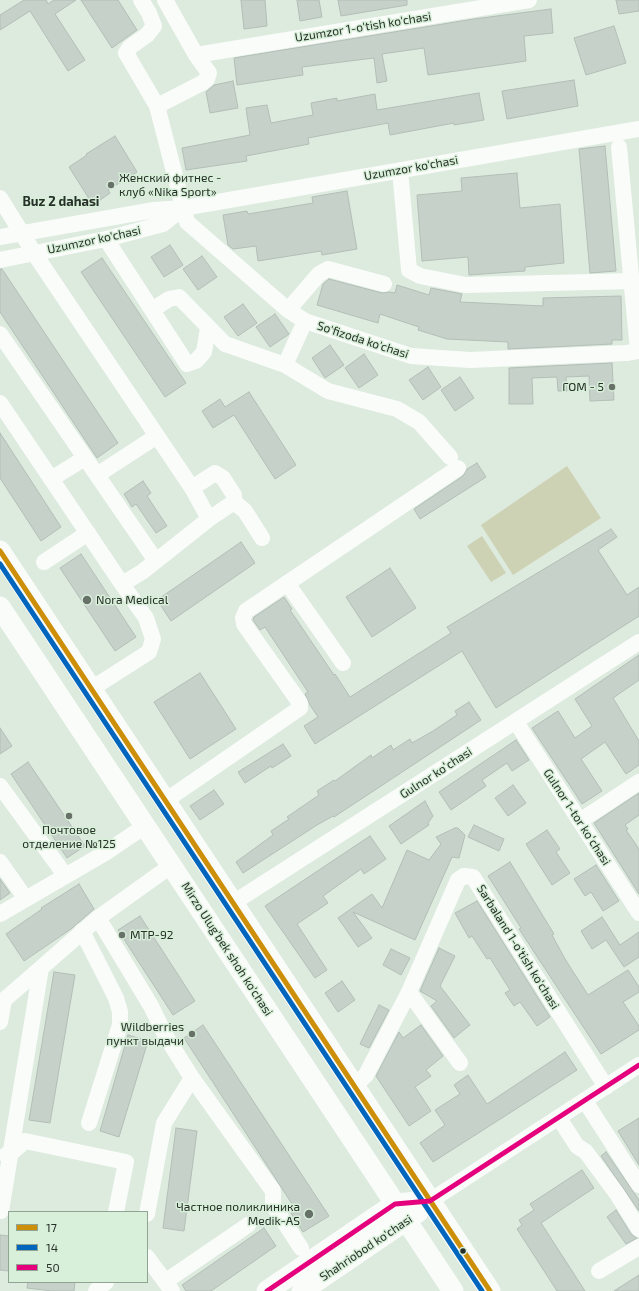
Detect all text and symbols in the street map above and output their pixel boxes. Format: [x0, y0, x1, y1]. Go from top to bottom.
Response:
street label: Uzumzor 1-o'tish ko'chasi [294, 9, 432, 45]
street label: Uzumzor ko'chasi [363, 153, 459, 183]
place label: Женский фитнес - клуб «Nika Sport» [119, 171, 221, 199]
marker: Женский фитнес - клуб «Nika Sport» [106, 180, 116, 190]
district label: Buz 2 dahasi [23, 194, 99, 210]
street label: Uzumzor ko'chasi [46, 223, 142, 257]
street label: So'fizoda ko'chasi [315, 318, 411, 362]
place label: ГОМ - 5 [562, 380, 604, 394]
marker: ГОМ - 5 [607, 382, 617, 392]
place label: Nora Medical [96, 593, 168, 607]
marker: Nora Medical [81, 594, 93, 606]
street label: Gulnor koʻchasi [397, 744, 475, 802]
street label: Gulnor 1-tor koʻchasi [540, 766, 614, 868]
marker: Почтовое отделение №125 [64, 811, 74, 821]
place label: Почтовое отделение №125 [22, 823, 116, 851]
street label: Mirzo Ulug'bek shoh ko'chasi [178, 879, 276, 1019]
street label: Sarbaland 1-o'tish ko'chasi [474, 882, 562, 1012]
place label: MTP-92 [130, 928, 174, 942]
marker: MTP-92 [117, 930, 127, 940]
place label: Wildberries пункт выдачи [106, 1020, 184, 1048]
marker: Wildberries пункт выдачи [187, 1029, 197, 1039]
place label: Частное поликлиника Medik-AS [176, 1200, 300, 1228]
marker: Частное поликлиника Medik-AS [303, 1208, 315, 1220]
legend [8, 1211, 148, 1283]
street label: Shahriobod ko'chasi [317, 1212, 415, 1284]
text: 17 [46, 1220, 57, 1234]
text: 14 [46, 1240, 58, 1254]
unlabelled marker [458, 1246, 468, 1256]
text: 50 [46, 1260, 60, 1274]

